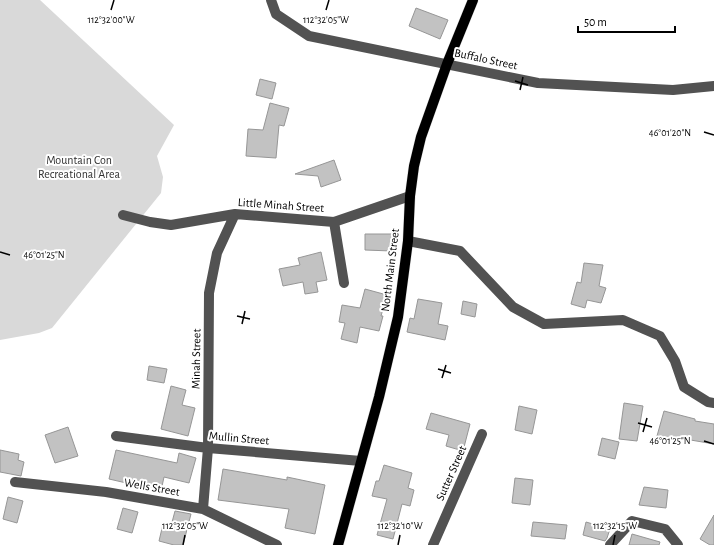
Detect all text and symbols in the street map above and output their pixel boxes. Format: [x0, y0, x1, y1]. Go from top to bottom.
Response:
scale bar [578, 8, 675, 34]
text: 112°32'00"W [87, 15, 135, 25]
text: 112°32'05"W [303, 15, 349, 25]
text: 50 m [584, 16, 607, 28]
street label: Buffalo Street [453, 46, 519, 72]
text: 46°01'20"N [649, 128, 691, 138]
park label: Mountain Con Recreational Area [38, 154, 121, 180]
street label: Little Minah Street [237, 196, 325, 214]
street label: North Main Street [379, 227, 401, 312]
text: 46°01'25"N [23, 250, 65, 260]
street label: Minah Street [189, 328, 203, 389]
street label: Mullin Street [208, 429, 270, 447]
text: 46°01'25"N [649, 436, 691, 446]
street label: Sutter Street [434, 444, 469, 502]
street label: Wells Street [123, 476, 181, 498]
text: 112°32'05"W [162, 521, 208, 531]
text: 112°32'10"W [377, 521, 423, 531]
text: 112°32'15"W [593, 521, 637, 531]

